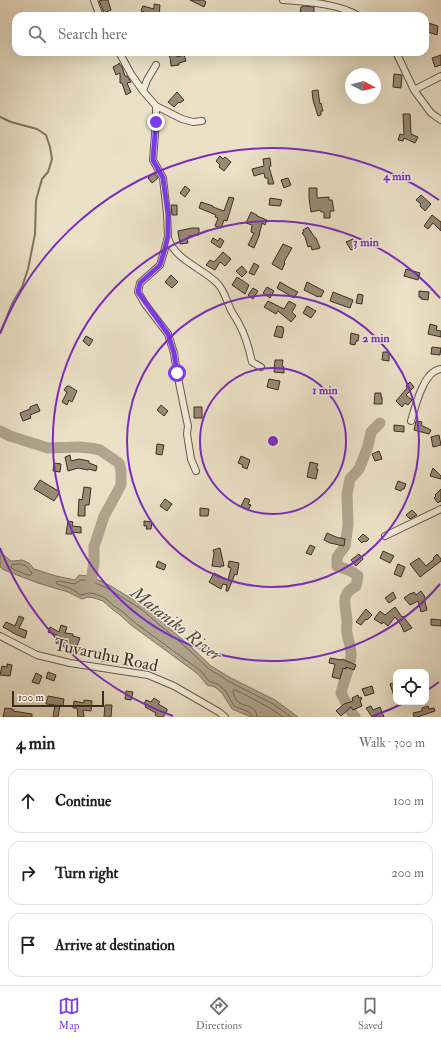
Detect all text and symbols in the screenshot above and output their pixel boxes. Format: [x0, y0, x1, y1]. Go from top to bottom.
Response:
search box [12, 12, 429, 56]
icon: search [26, 23, 48, 45]
text: Search here [58, 25, 127, 44]
north arrow [345, 68, 381, 104]
route end [147, 113, 165, 131]
text: 4 min [382, 169, 412, 184]
text: 3 min [353, 235, 380, 250]
text: 2 min [362, 331, 390, 346]
route start [168, 364, 186, 382]
text: 1 min [312, 383, 339, 398]
centre of rings [266, 434, 280, 448]
water label: Mataniko River [125, 581, 227, 668]
street label: Tuvaruhu Road [52, 634, 161, 676]
map controls [393, 669, 429, 705]
button: locate [393, 669, 429, 705]
scale bar [12, 689, 104, 708]
text: 100 m [18, 691, 44, 704]
text: 4 min [16, 733, 55, 754]
text: Walk · 300 m [359, 735, 425, 751]
icon: ahead [17, 790, 39, 812]
text: Continue [55, 792, 111, 811]
text: 100 m [393, 793, 424, 809]
icon: right [17, 862, 39, 884]
text: Turn right [55, 864, 118, 883]
text: 200 m [391, 865, 424, 881]
icon: arrive [17, 934, 39, 956]
text: Arrive at destination [55, 936, 175, 955]
tab: Map [58, 995, 80, 1032]
tab: Directions [196, 995, 242, 1032]
tab: Saved [358, 995, 383, 1032]

